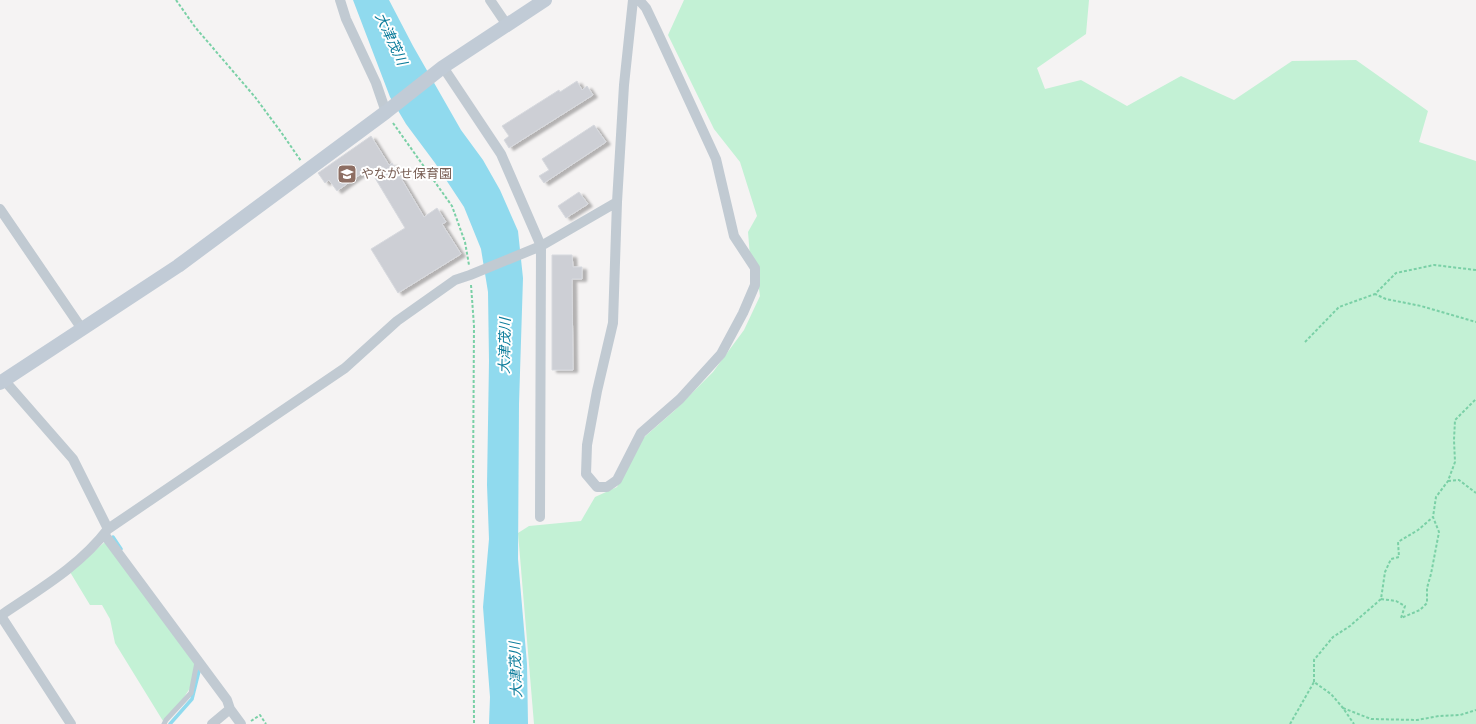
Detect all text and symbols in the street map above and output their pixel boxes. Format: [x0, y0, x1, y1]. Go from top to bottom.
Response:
water label: 大津茂川 [371, 10, 411, 70]
school or university icon: やながせ保育園 [336, 163, 358, 185]
place label: やながせ保育園 [361, 166, 452, 182]
water label: 大津茂川 [496, 316, 514, 374]
water label: 大津茂川 [506, 640, 525, 698]

